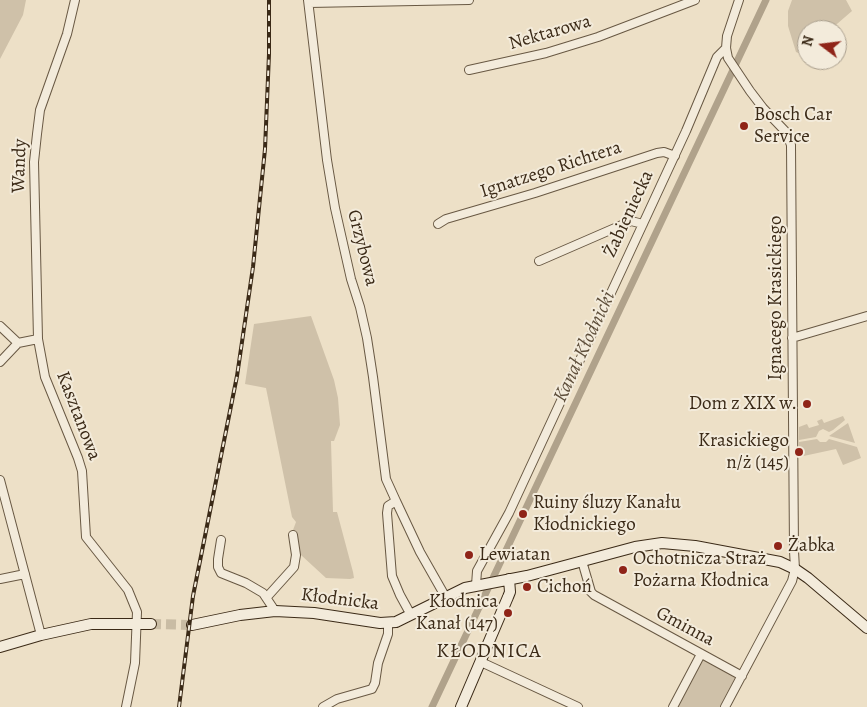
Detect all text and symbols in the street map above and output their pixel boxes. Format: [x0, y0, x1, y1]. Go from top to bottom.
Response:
street label: Nektarowa [506, 10, 594, 56]
north arrow [797, 20, 847, 70]
text: N [797, 34, 818, 49]
place label: Bosch Car Service [754, 104, 832, 148]
marker: Bosch Car Service [738, 120, 750, 132]
street label: Ignatzego Richtera [478, 136, 624, 204]
street label: Wandy [8, 139, 32, 193]
street label: Żabieniecka [599, 167, 659, 261]
street label: Grzybowa [342, 208, 382, 288]
street label: Ignacego Krasickiego [765, 215, 787, 381]
water label: Kanał Kłodnicki [549, 288, 621, 406]
street label: Kasztanowa [51, 368, 105, 464]
place label: Dom z XIX w. [689, 393, 797, 415]
marker: Dom z XIX w. [801, 398, 813, 410]
place label: Krasickiego n/ż (145) [698, 430, 789, 474]
marker: Krasickiego n/ż (145) [793, 446, 805, 458]
place label: Ruiny śluzy Kanału Kłodnickiego [533, 492, 681, 536]
marker: Ruiny śluzy Kanału Kłodnickiego [517, 508, 529, 520]
place label: Żabka [788, 535, 835, 557]
marker: Żabka [772, 540, 784, 552]
place label: Lewiatan [479, 544, 550, 566]
place label: Ochotnicza Straż Pożarna Kłodnica [633, 548, 769, 592]
marker: Lewiatan [463, 549, 475, 561]
marker: Ochotnicza Straż Pożarna Kłodnica [617, 564, 629, 576]
place label: Cichoń [537, 576, 592, 598]
marker: Cichoń [521, 581, 533, 593]
street label: Kłodnicka [300, 584, 380, 616]
place label: Kłodnica Kanał (147) [416, 591, 498, 635]
street label: Gminna [652, 602, 718, 652]
marker: Kłodnica Kanał (147) [502, 607, 514, 619]
district label: KŁODNICA [435, 640, 543, 664]

